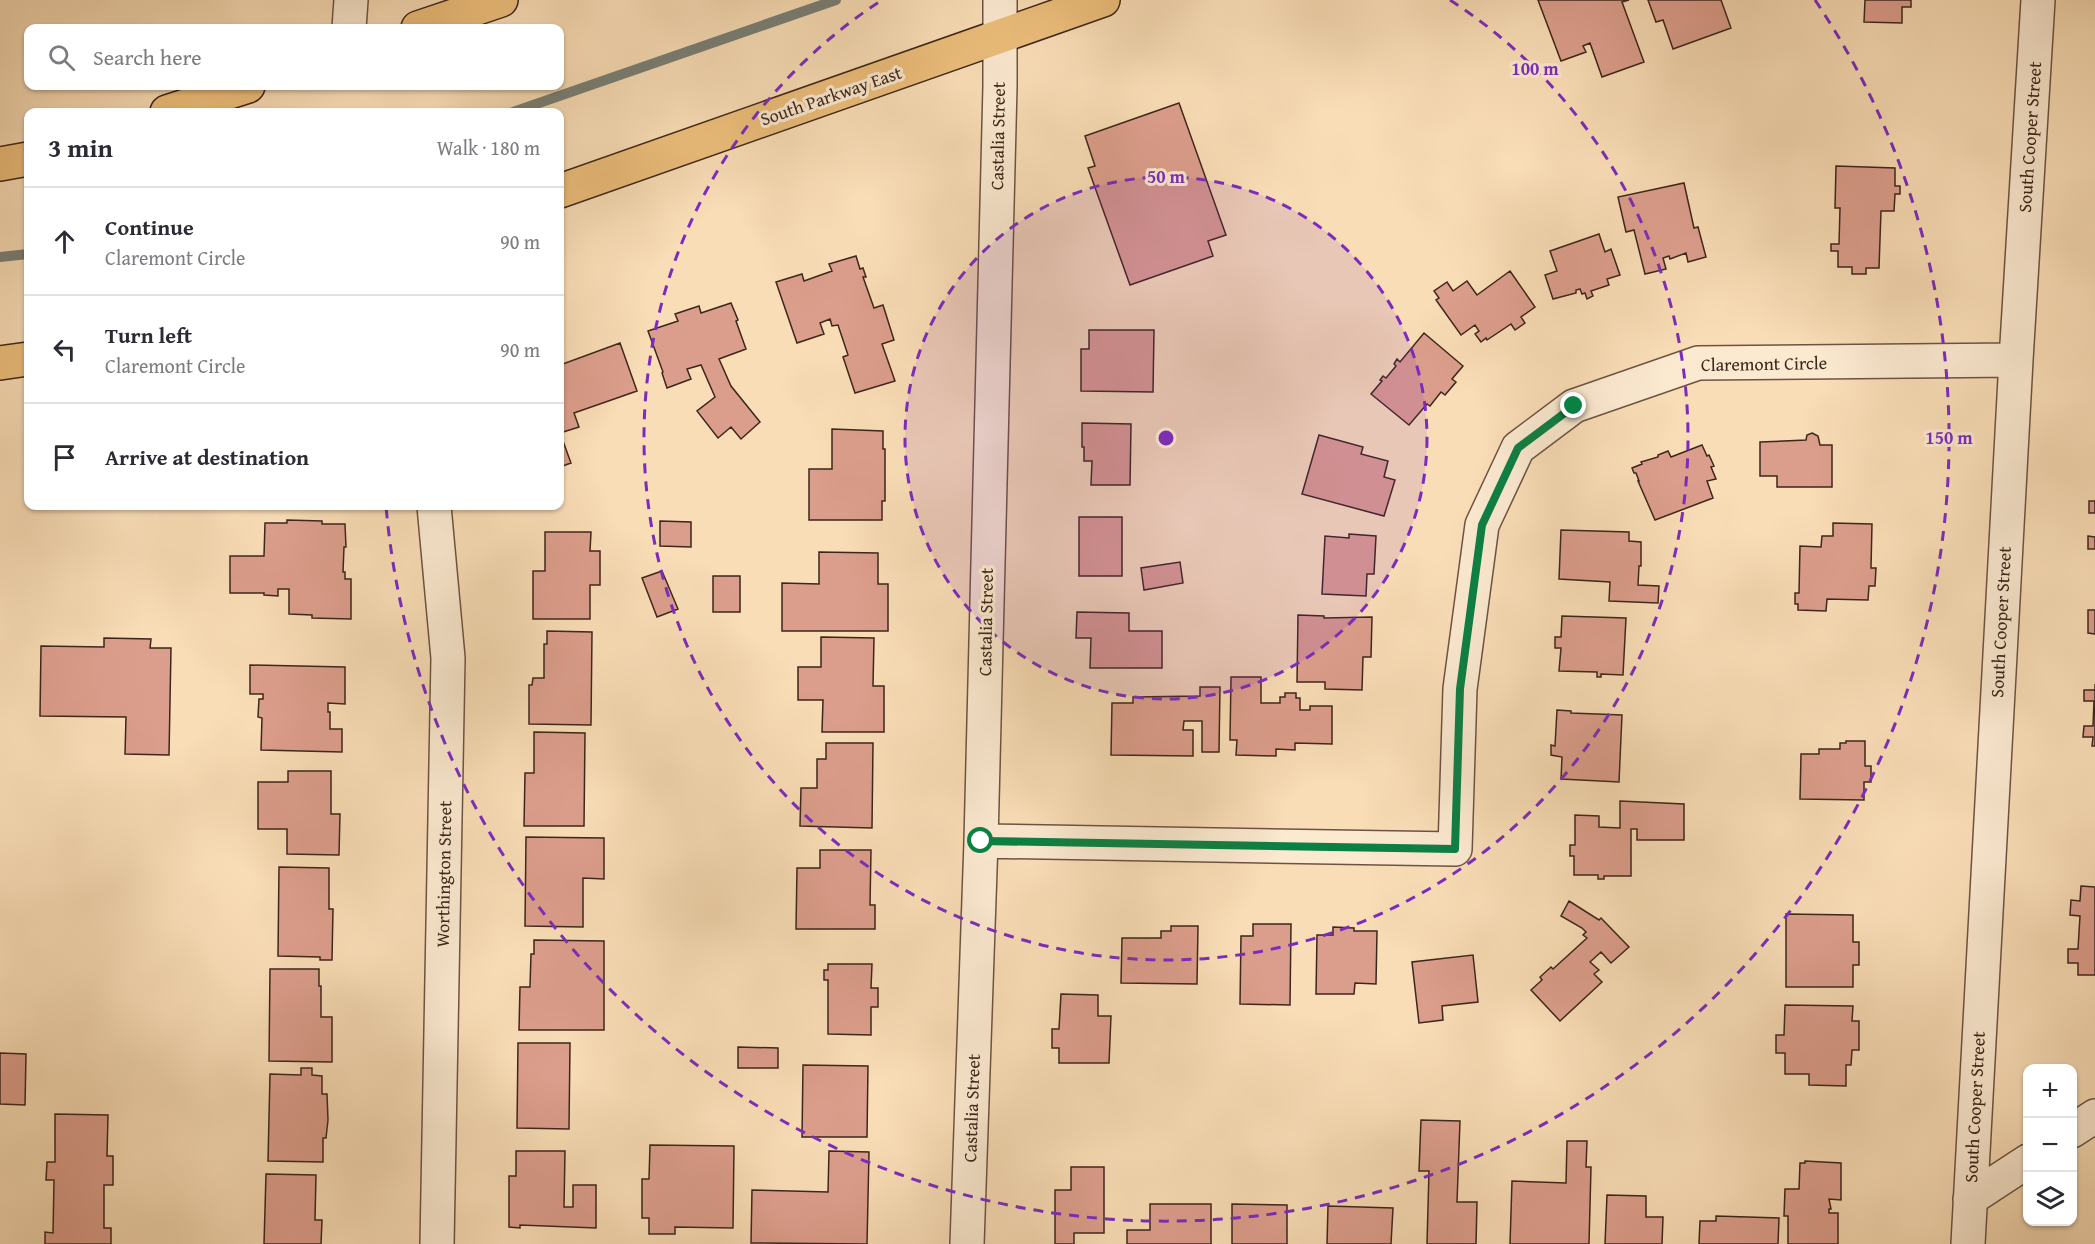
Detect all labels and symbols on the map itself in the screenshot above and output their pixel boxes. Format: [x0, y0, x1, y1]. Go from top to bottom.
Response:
text: 100 m [1511, 55, 1559, 82]
street label: South Parkway East [757, 58, 906, 132]
street label: South Cooper Street [2011, 60, 2048, 213]
street label: Castalia Street [983, 81, 1012, 190]
text: 50 m [1147, 163, 1186, 190]
street label: Claremont Circle [1701, 349, 1827, 378]
route end [1560, 392, 1586, 418]
text: 150 m [1925, 424, 1973, 451]
centre of rings [1156, 428, 1176, 448]
street label: South Cooper Street [1983, 545, 2018, 698]
street label: Castalia Street [971, 567, 1000, 676]
street label: Worthington Street [429, 800, 458, 948]
route start [967, 827, 993, 853]
street label: South Cooper Street [1957, 1030, 1992, 1183]
street label: Castalia Street [956, 1053, 987, 1163]

